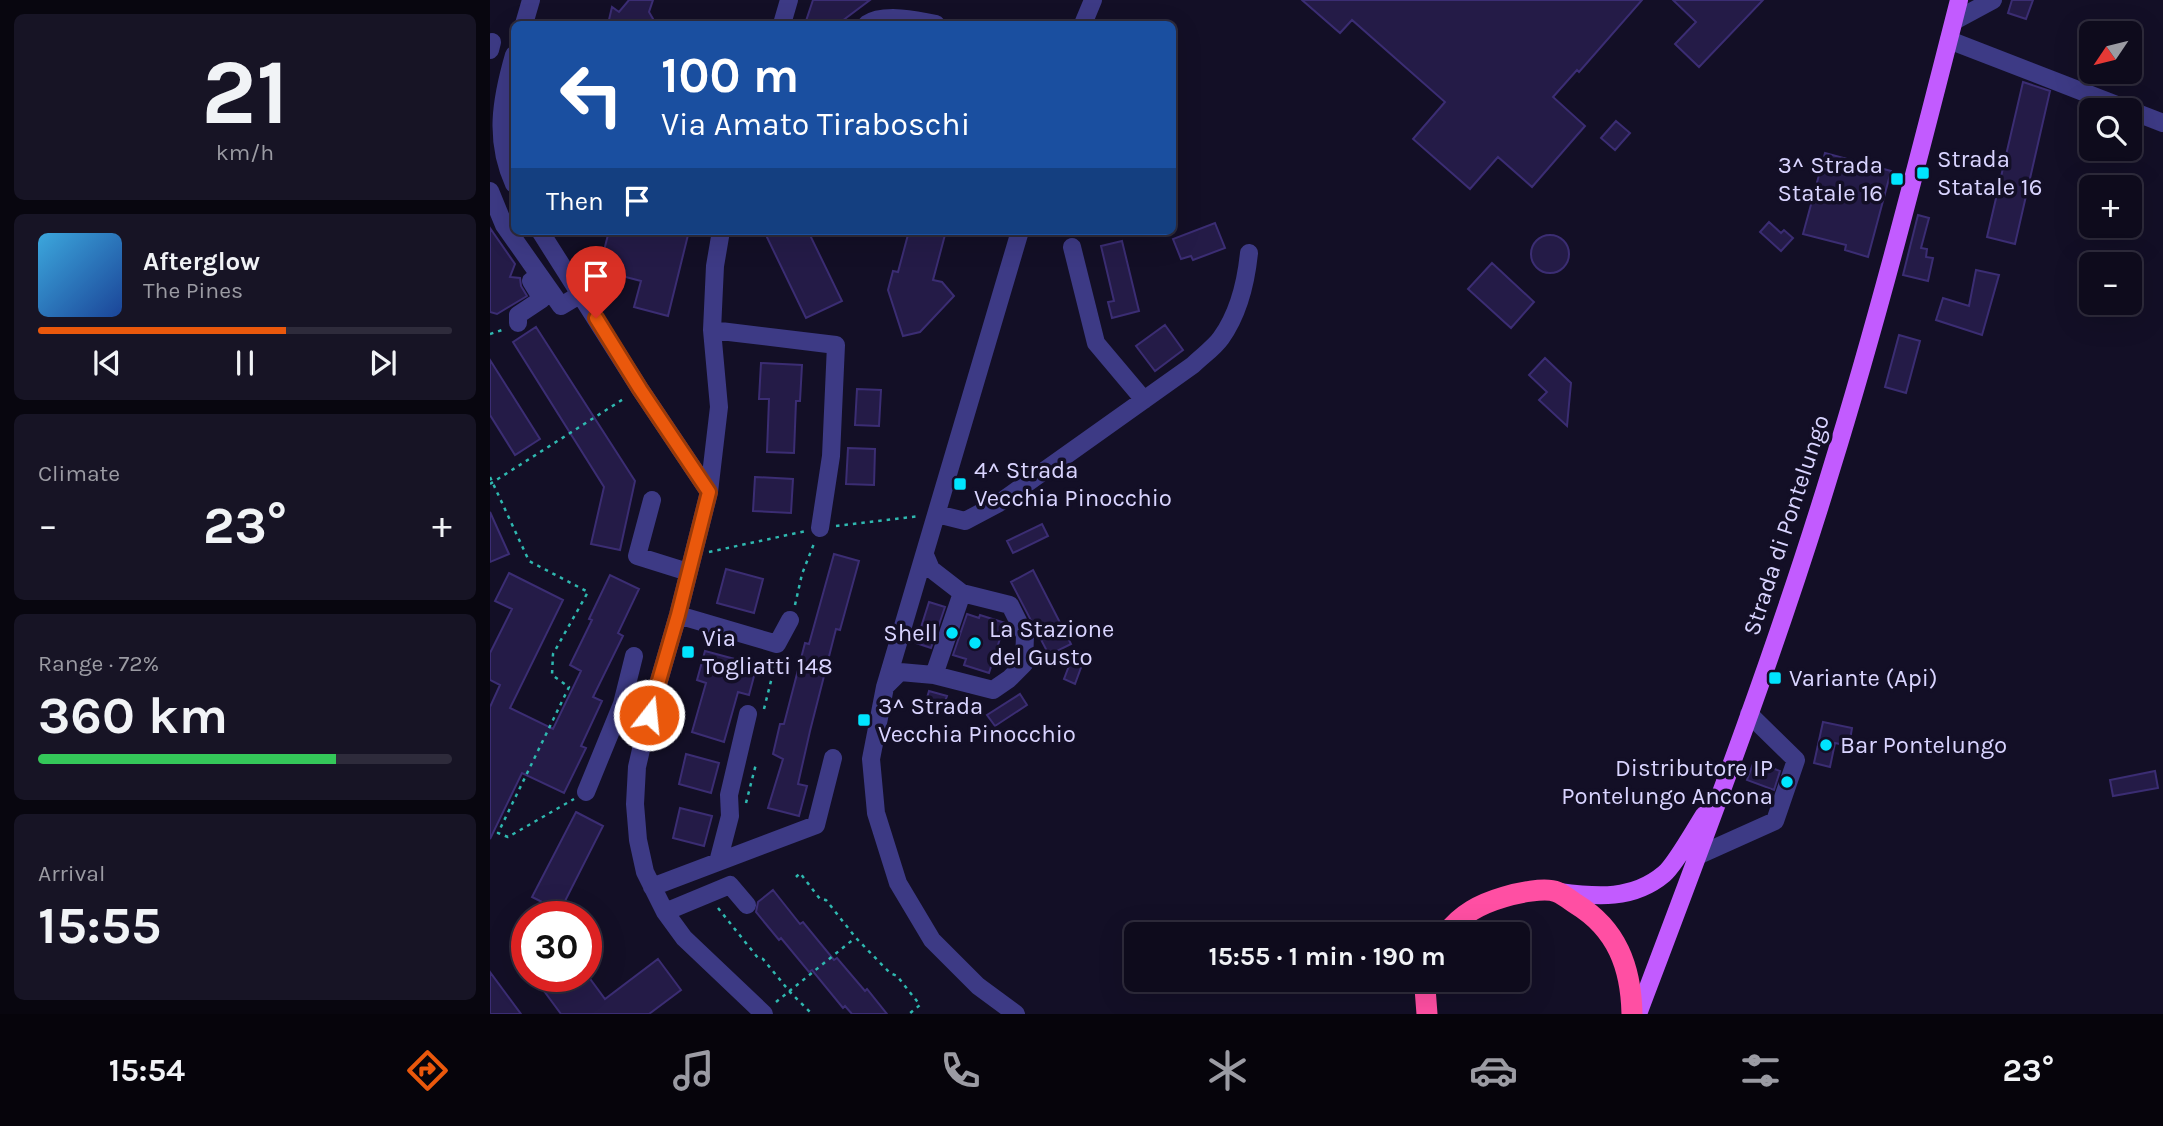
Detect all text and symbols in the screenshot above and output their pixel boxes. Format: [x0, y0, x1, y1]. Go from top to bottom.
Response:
north arrow [2079, 21, 2142, 84]
map controls [2079, 21, 2142, 315]
text: 21 [201, 40, 289, 146]
text: 100 m [661, 47, 799, 104]
icon: left [546, 49, 637, 140]
button: search [2079, 98, 2142, 161]
text: Via Amato Tiraboschi [661, 106, 970, 143]
text: km/h [216, 139, 274, 166]
place label: Strada Statale 16 [1937, 145, 2042, 201]
place label: 3^ Strada Statale 16 [1778, 151, 1883, 207]
marker: Strada Statale 16 [1915, 165, 1931, 181]
marker: 3^ Strada Statale 16 [1889, 171, 1905, 187]
button: + [2079, 175, 2142, 238]
icon: arrive [618, 182, 656, 220]
text: Then [546, 186, 604, 217]
text: Afterglow [143, 246, 260, 277]
pin [566, 246, 626, 318]
button: − [2079, 252, 2142, 315]
icon: arrive [577, 257, 615, 295]
text: The Pines [143, 277, 243, 304]
icon: previous [88, 344, 126, 382]
icon: pause [226, 344, 264, 382]
icon: next [364, 344, 402, 382]
street label: Strada di Pontelungo [1737, 411, 1835, 639]
place label: 4^ Strada Vecchia Pinocchio [974, 456, 1172, 512]
text: Climate [38, 460, 120, 487]
marker: 4^ Strada Vecchia Pinocchio [952, 476, 968, 492]
text: 23° [203, 495, 287, 556]
text: − [38, 503, 58, 548]
text: + [432, 503, 452, 548]
place label: La Stazione del Gusto [989, 615, 1114, 671]
place label: Shell [883, 619, 938, 647]
place label: Via Togliatti 148 [702, 624, 833, 680]
marker: Shell [944, 625, 960, 641]
marker: La Stazione del Gusto [967, 635, 983, 651]
marker: Via Togliatti 148 [680, 644, 696, 660]
text: Range · 72% [38, 650, 159, 677]
place label: Variante (Api) [1789, 664, 1938, 692]
marker: Variante (Api) [1767, 670, 1783, 686]
position arrow [612, 678, 686, 752]
text: 360 km [38, 685, 228, 746]
place label: 3^ Strada Vecchia Pinocchio [878, 692, 1076, 748]
marker: 3^ Strada Vecchia Pinocchio [856, 712, 872, 728]
place label: Bar Pontelungo [1840, 731, 2007, 759]
marker: Bar Pontelungo [1818, 737, 1834, 753]
place label: Distributore IP Pontelungo Ancona [1561, 754, 1773, 810]
marker: Distributore IP Pontelungo Ancona [1779, 774, 1795, 790]
text: Arrival [38, 860, 105, 887]
text: 15:55 [38, 895, 161, 956]
speed limit sign: 30 [511, 901, 602, 992]
text: 15:55 · 1 min · 190 m [1208, 941, 1446, 972]
icon: directions [403, 1046, 452, 1095]
icon: music [669, 1046, 718, 1095]
icon: phone [936, 1046, 985, 1095]
icon: climate [1203, 1046, 1252, 1095]
icon: car [1469, 1046, 1518, 1095]
icon: filters [1736, 1046, 1785, 1095]
text: 15:54 [109, 1052, 185, 1089]
text: 23° [2002, 1052, 2054, 1089]

